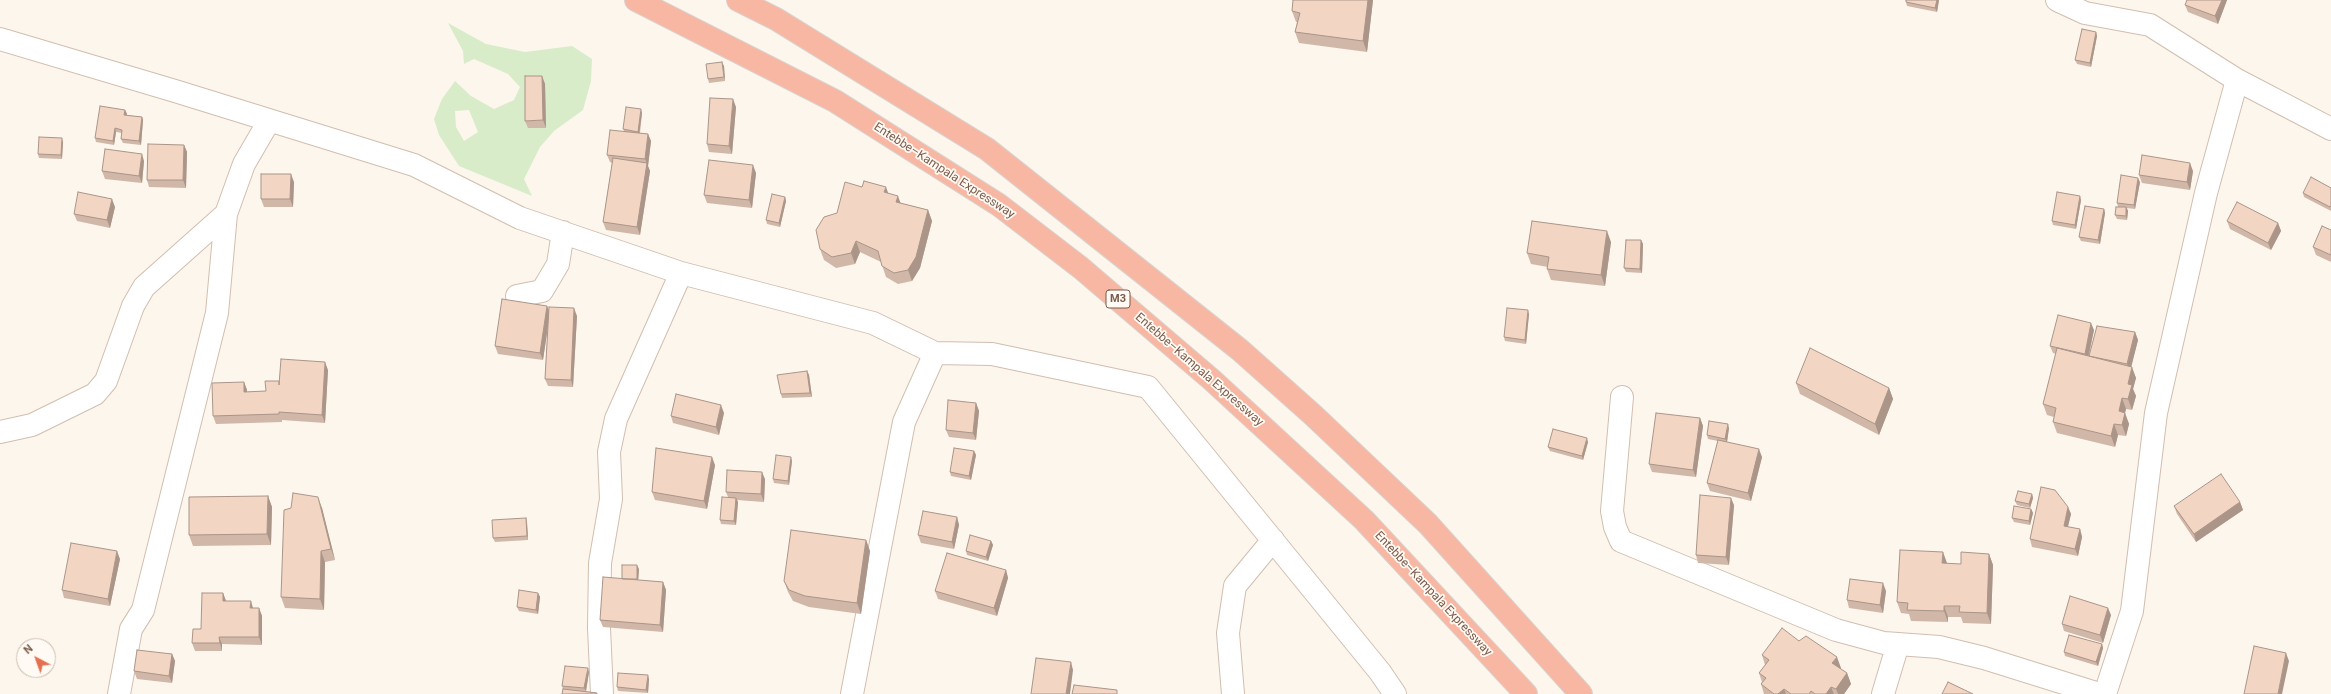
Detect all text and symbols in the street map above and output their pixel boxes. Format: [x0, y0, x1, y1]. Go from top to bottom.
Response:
street label: Entebbe–Kampala Expressway [871, 120, 1017, 222]
road number: M3 [1106, 290, 1130, 308]
street label: Entebbe–Kampala Expressway [1132, 310, 1266, 430]
street label: Entebbe–Kampala Expressway [1371, 529, 1495, 659]
north arrow [16, 638, 56, 678]
text: N [21, 642, 36, 657]

